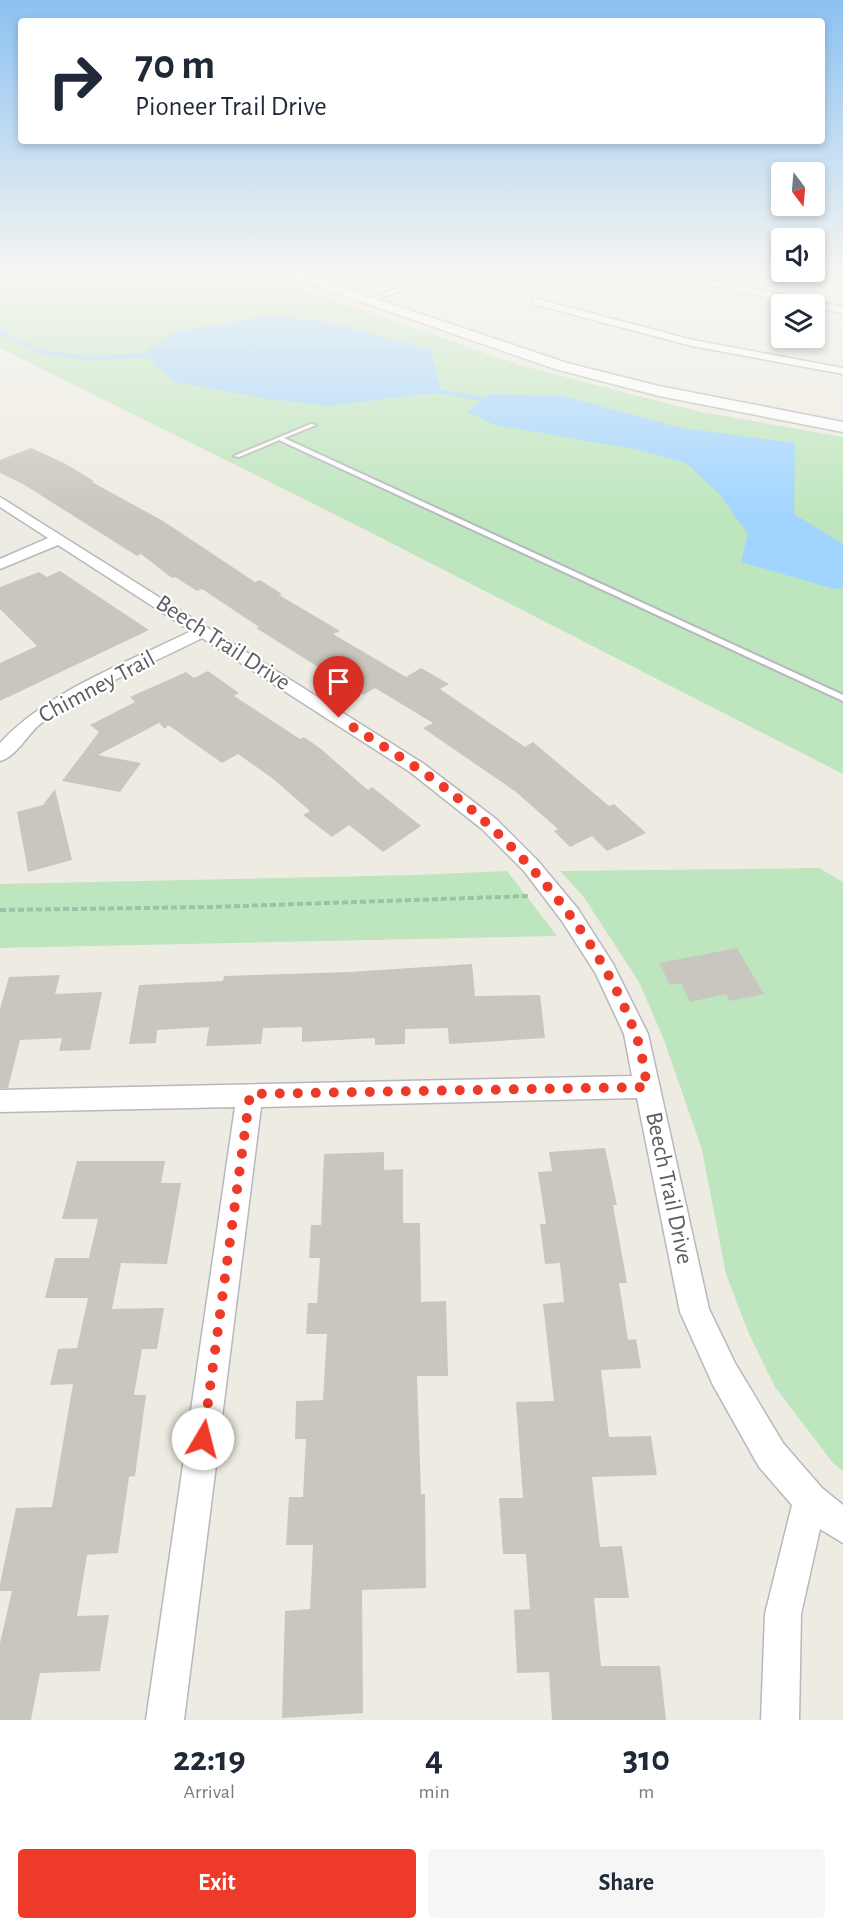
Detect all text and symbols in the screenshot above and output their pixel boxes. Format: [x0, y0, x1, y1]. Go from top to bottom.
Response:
icon: right [36, 42, 114, 120]
text: 70 m [135, 44, 215, 86]
text: Pioneer Trail Drive [135, 93, 327, 120]
north arrow [771, 162, 825, 216]
map controls [771, 162, 825, 348]
button: sound [771, 228, 825, 282]
button: layers [771, 294, 825, 348]
street label: Beech Trail Drive [152, 591, 294, 695]
street label: Chimney Trail [35, 646, 159, 728]
pin [313, 656, 364, 718]
icon: arrive [322, 665, 355, 698]
street label: Beech Trail Drive [641, 1110, 697, 1266]
position arrow [171, 1407, 235, 1471]
text: 22:19 [173, 1741, 246, 1777]
text: 4 [425, 1741, 443, 1777]
text: 310 [623, 1741, 670, 1777]
text: Arrival [184, 1782, 235, 1802]
text: min [419, 1782, 450, 1802]
text: m [638, 1782, 654, 1802]
button: Exit [18, 1849, 416, 1918]
button: Share [428, 1849, 825, 1918]

